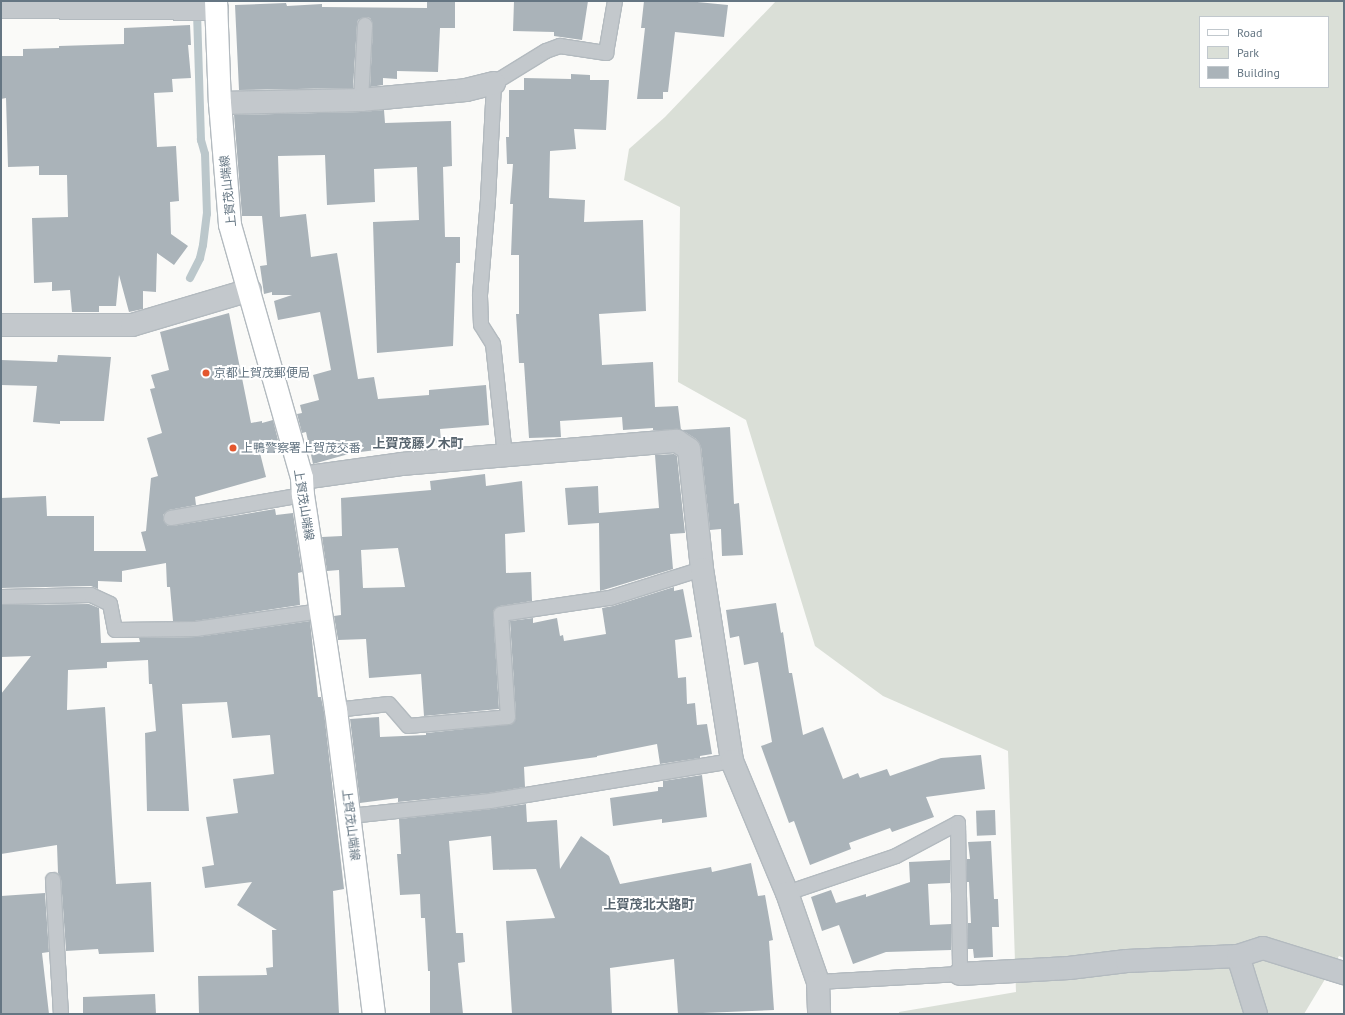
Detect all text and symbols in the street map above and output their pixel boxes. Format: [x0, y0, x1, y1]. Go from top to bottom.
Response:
legend [1199, 16, 1329, 88]
text: Road [1237, 25, 1262, 40]
text: Park [1237, 45, 1259, 60]
text: Building [1237, 65, 1280, 80]
street label: 上賀茂山端線 [217, 154, 239, 228]
place label: 京都上賀茂郵便局 [214, 366, 310, 380]
marker: 京都上賀茂郵便局 [201, 368, 211, 378]
district label: 上賀茂藤ノ木町 [373, 436, 463, 452]
place label: 上鴨警察署上賀茂交番 [241, 441, 361, 455]
marker: 上鴨警察署上賀茂交番 [228, 443, 238, 453]
street label: 上賀茂山端線 [291, 468, 317, 542]
street label: 上賀茂山端線 [339, 788, 363, 862]
district label: 上賀茂北大路町 [604, 897, 694, 913]

